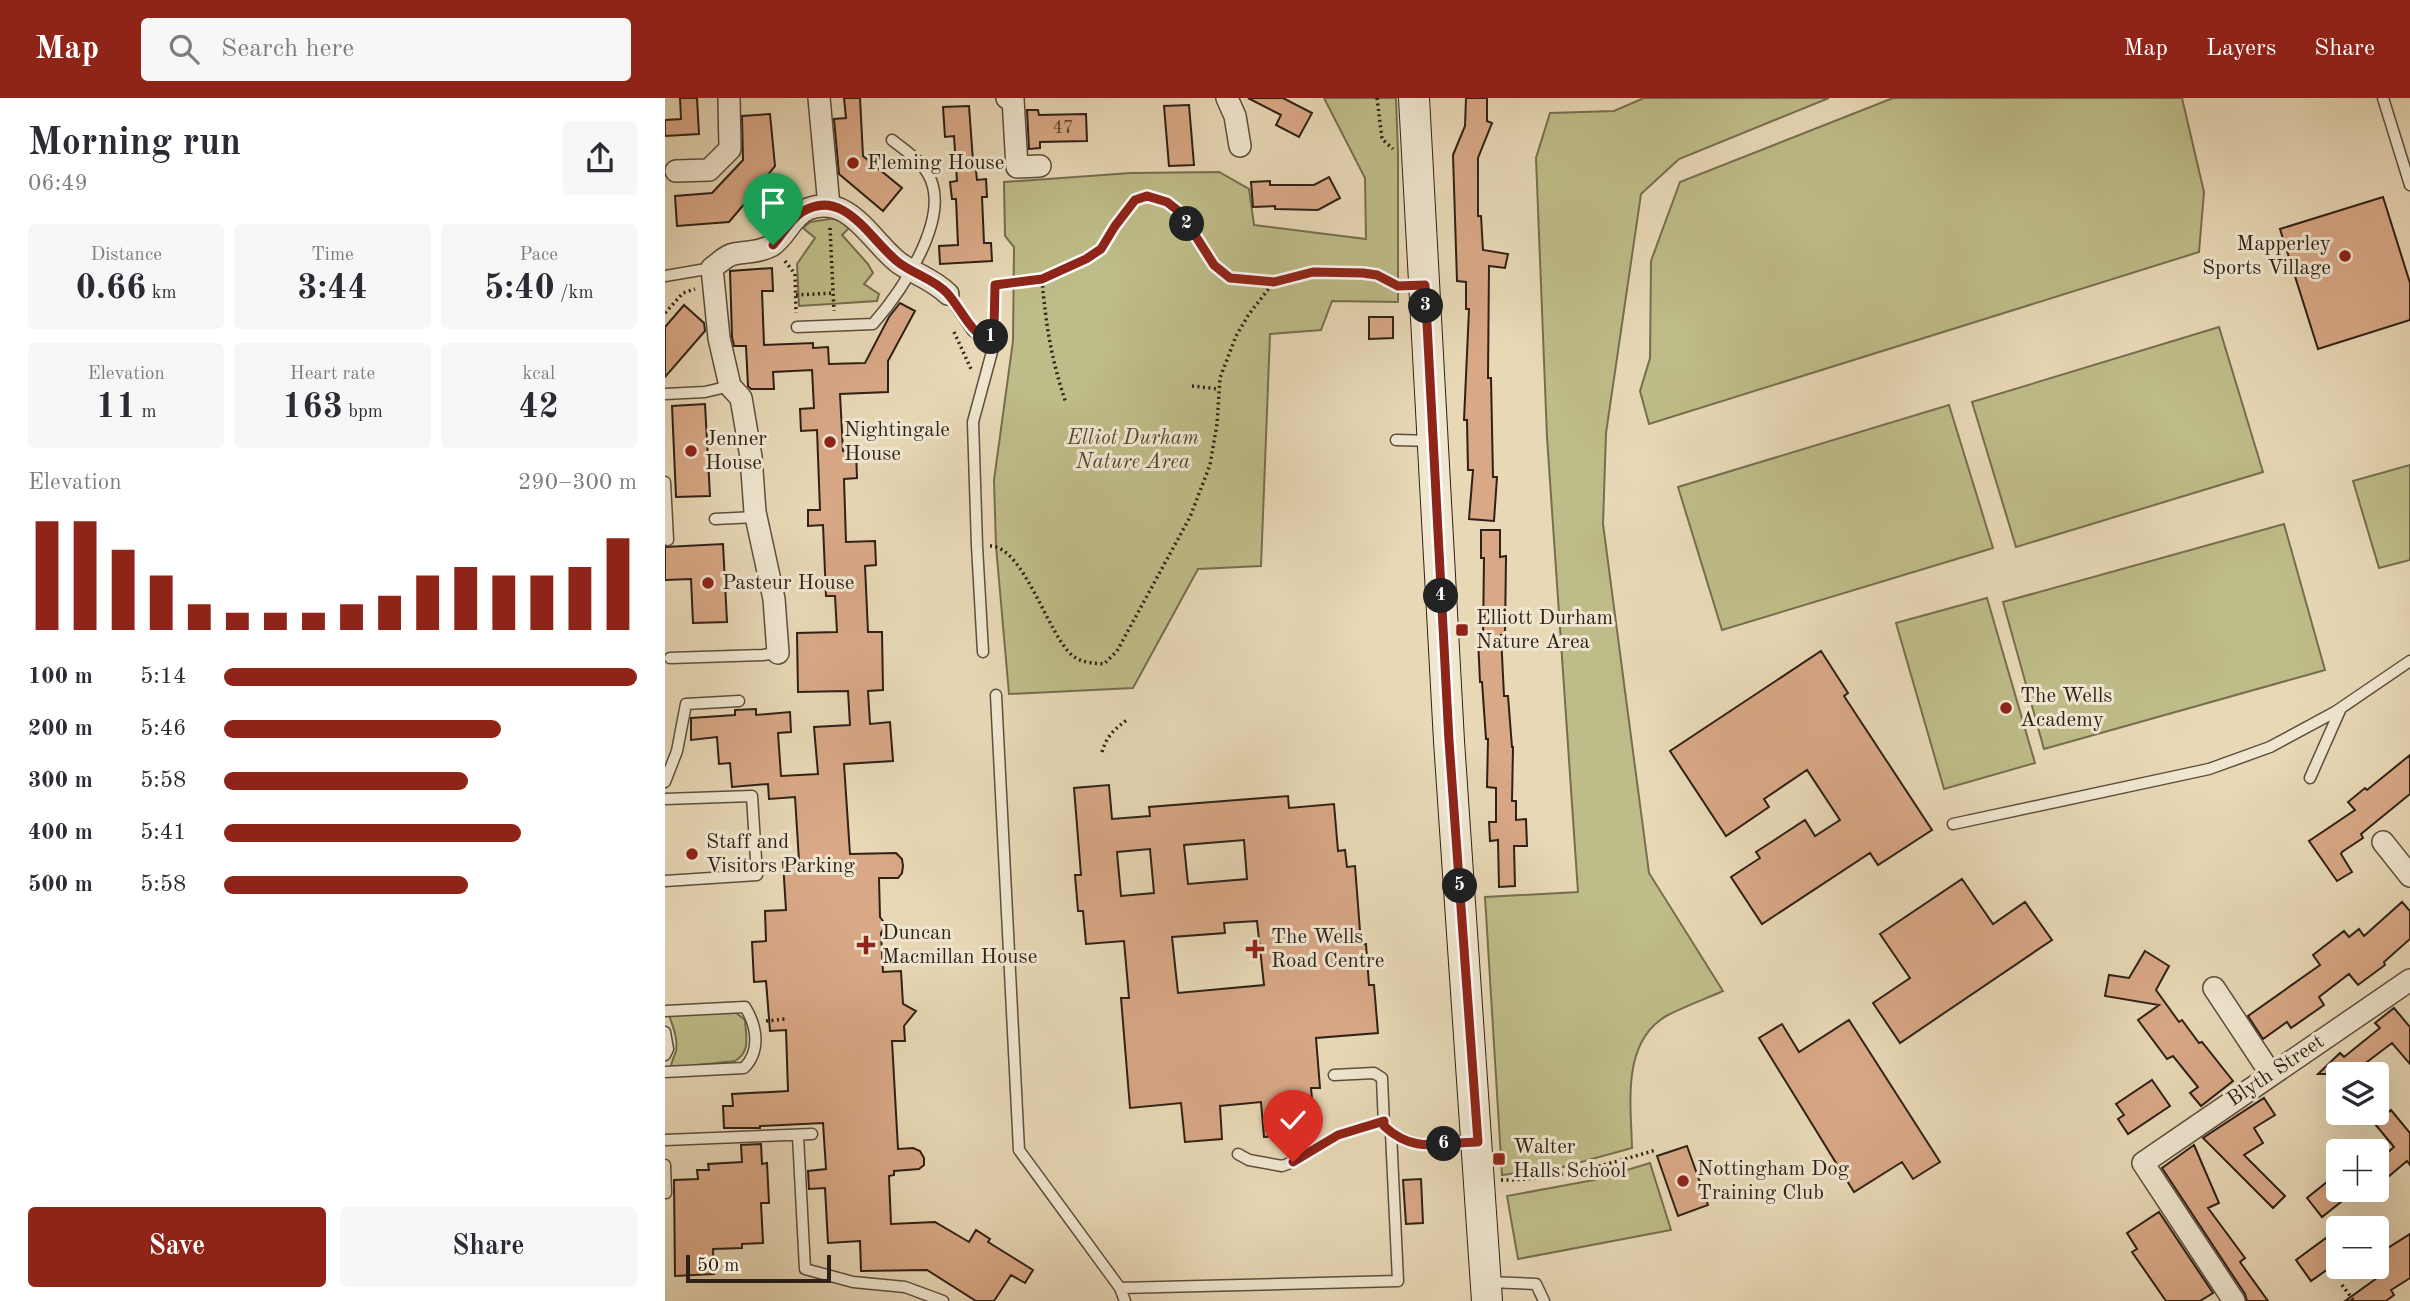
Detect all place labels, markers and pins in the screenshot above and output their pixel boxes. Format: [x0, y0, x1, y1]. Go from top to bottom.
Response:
place label: Fleming House [867, 153, 1004, 174]
marker: Fleming House [845, 155, 861, 171]
pin [743, 173, 803, 245]
pin: 2 [1169, 206, 1205, 242]
place label: Mapperley Sports Village [2202, 234, 2331, 279]
marker: Mapperley Sports Village [2337, 248, 2353, 264]
pin: 3 [1409, 288, 1443, 324]
pin: 1 [973, 320, 1009, 354]
place label: Nightingale House [844, 420, 950, 465]
place label: Jenner House [705, 429, 767, 474]
marker: Nightingale House [822, 434, 838, 450]
marker: Jenner House [683, 443, 699, 459]
place label: Pasteur House [722, 573, 855, 594]
marker: Pasteur House [700, 575, 716, 591]
pin: 4 [1423, 578, 1459, 614]
place label: Elliott Durham Nature Area [1476, 608, 1613, 653]
marker: Elliott Durham Nature Area [1454, 622, 1470, 638]
place label: The Wells Academy [2020, 686, 2112, 731]
marker: The Wells Academy [1998, 700, 2014, 716]
place label: Staff and Visitors Parking [706, 832, 855, 877]
marker: Staff and Visitors Parking [684, 846, 700, 862]
pin: 5 [1443, 868, 1477, 904]
place label: Duncan Macmillan House [882, 923, 1037, 968]
place label: The Wells Road Centre [1271, 927, 1384, 972]
marker: Duncan Macmillan House [856, 935, 876, 955]
marker: The Wells Road Centre [1245, 939, 1265, 959]
pin [1263, 1090, 1323, 1162]
pin: 6 [1427, 1126, 1461, 1162]
place label: Walter Halls School [1513, 1137, 1627, 1182]
marker: Walter Halls School [1491, 1151, 1507, 1167]
place label: Nottingham Dog Training Club [1697, 1159, 1850, 1204]
marker: Nottingham Dog Training Club [1675, 1173, 1691, 1189]

